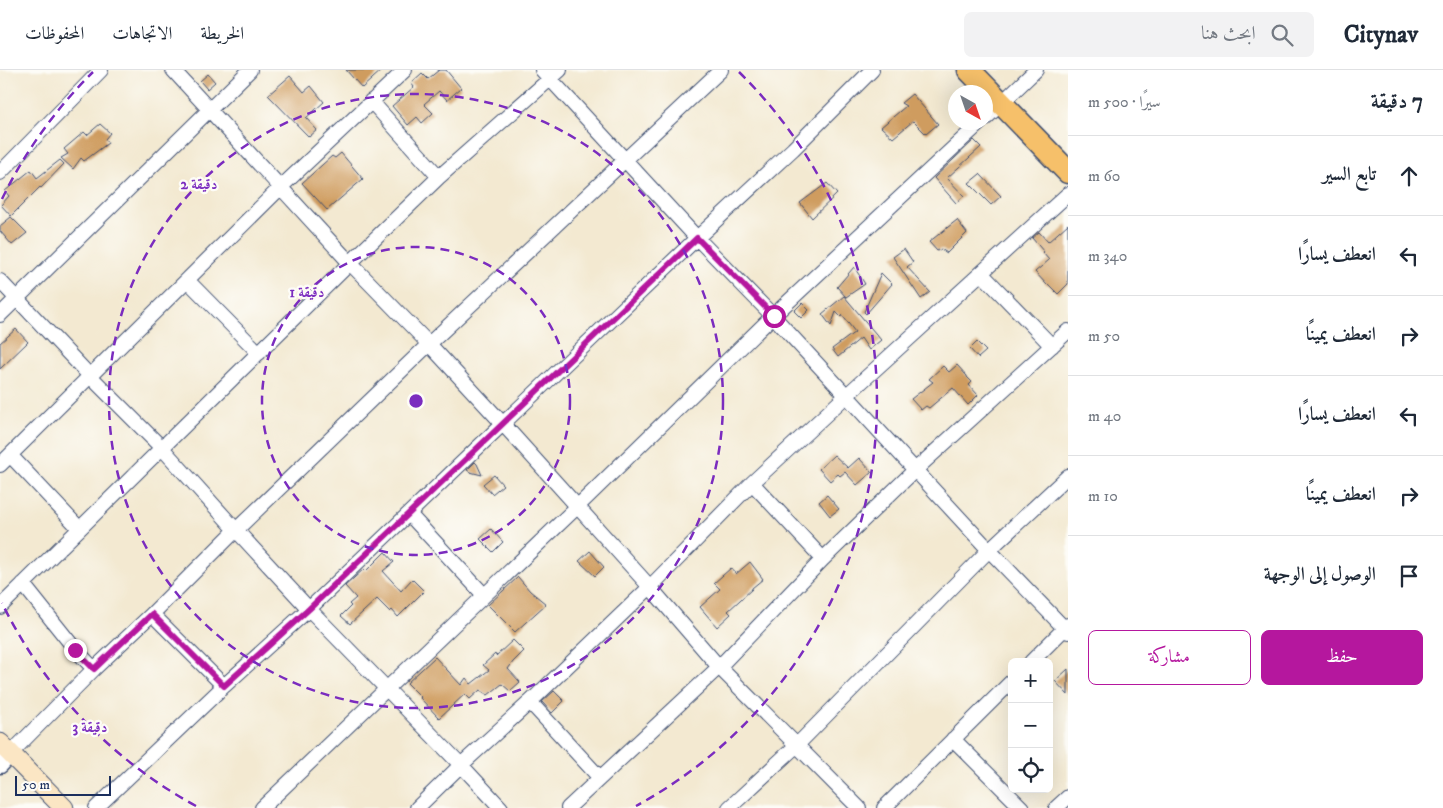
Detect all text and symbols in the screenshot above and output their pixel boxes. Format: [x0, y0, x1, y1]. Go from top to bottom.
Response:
search box [964, 12, 1314, 57]
text: Citynav [1344, 20, 1418, 50]
icon: search [1268, 21, 1296, 49]
text: ابحث هنا [1201, 22, 1256, 45]
text: المحفوظات [25, 23, 84, 45]
text: الاتجاهات [112, 23, 172, 45]
text: الخريطة [200, 23, 244, 45]
north arrow [948, 85, 993, 130]
text: 7 دقيقة [1371, 89, 1423, 115]
text: سيرًا · 500 m [1088, 92, 1161, 112]
icon: ahead [1395, 162, 1423, 190]
text: تابع السير [1322, 163, 1376, 186]
text: 60 m [1088, 166, 1120, 186]
text: 2 دقيقة [181, 175, 217, 194]
icon: left [1395, 242, 1423, 270]
text: انعطف يسارًا [1298, 243, 1376, 266]
text: 340 m [1088, 246, 1127, 266]
text: 1 دقيقة [290, 283, 324, 302]
route start [763, 305, 786, 328]
icon: right [1395, 322, 1423, 350]
text: انعطف يمينًا [1306, 323, 1376, 346]
text: 50 m [1088, 326, 1120, 346]
centre of rings [407, 392, 425, 410]
icon: left [1395, 402, 1423, 430]
text: انعطف يسارًا [1298, 403, 1376, 426]
text: 40 m [1088, 406, 1121, 426]
icon: right [1395, 482, 1423, 510]
text: انعطف يمينًا [1306, 483, 1376, 506]
text: 10 m [1088, 486, 1118, 506]
icon: arrive [1395, 562, 1423, 590]
text: الوصول إلى الوجهة [1264, 563, 1376, 586]
button: مشاركة [1088, 630, 1251, 685]
button: حفظ [1261, 630, 1423, 685]
route end [64, 639, 87, 662]
map controls [1008, 658, 1053, 793]
button: + [1008, 658, 1053, 703]
button: − [1008, 703, 1053, 748]
text: 3 دقيقة [72, 718, 108, 737]
button: locate [1008, 748, 1053, 793]
scale bar [15, 773, 111, 796]
text: 50 m [22, 776, 50, 794]

